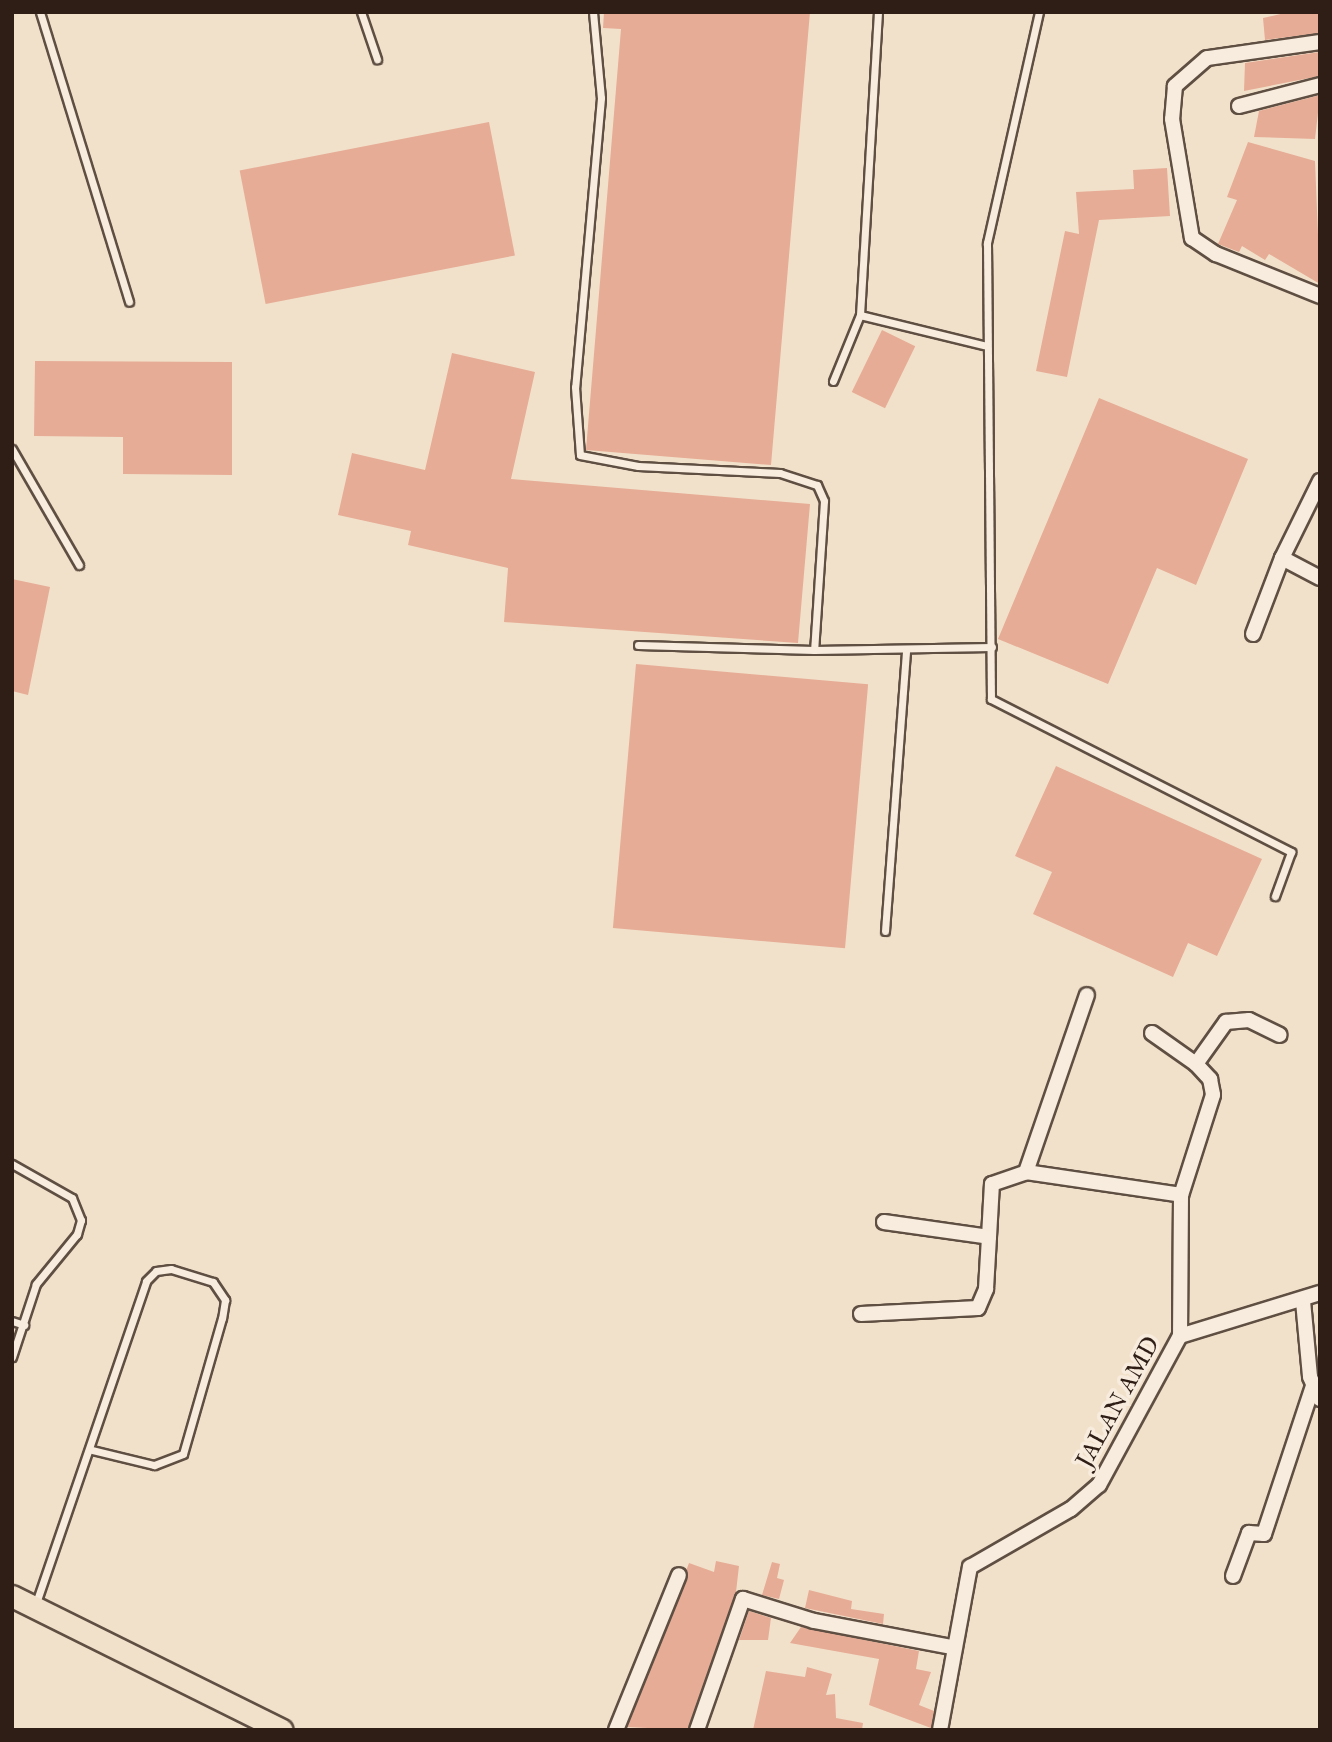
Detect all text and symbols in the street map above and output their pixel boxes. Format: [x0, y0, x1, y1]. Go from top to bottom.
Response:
street label: JALAN AMD [1070, 1331, 1166, 1473]

